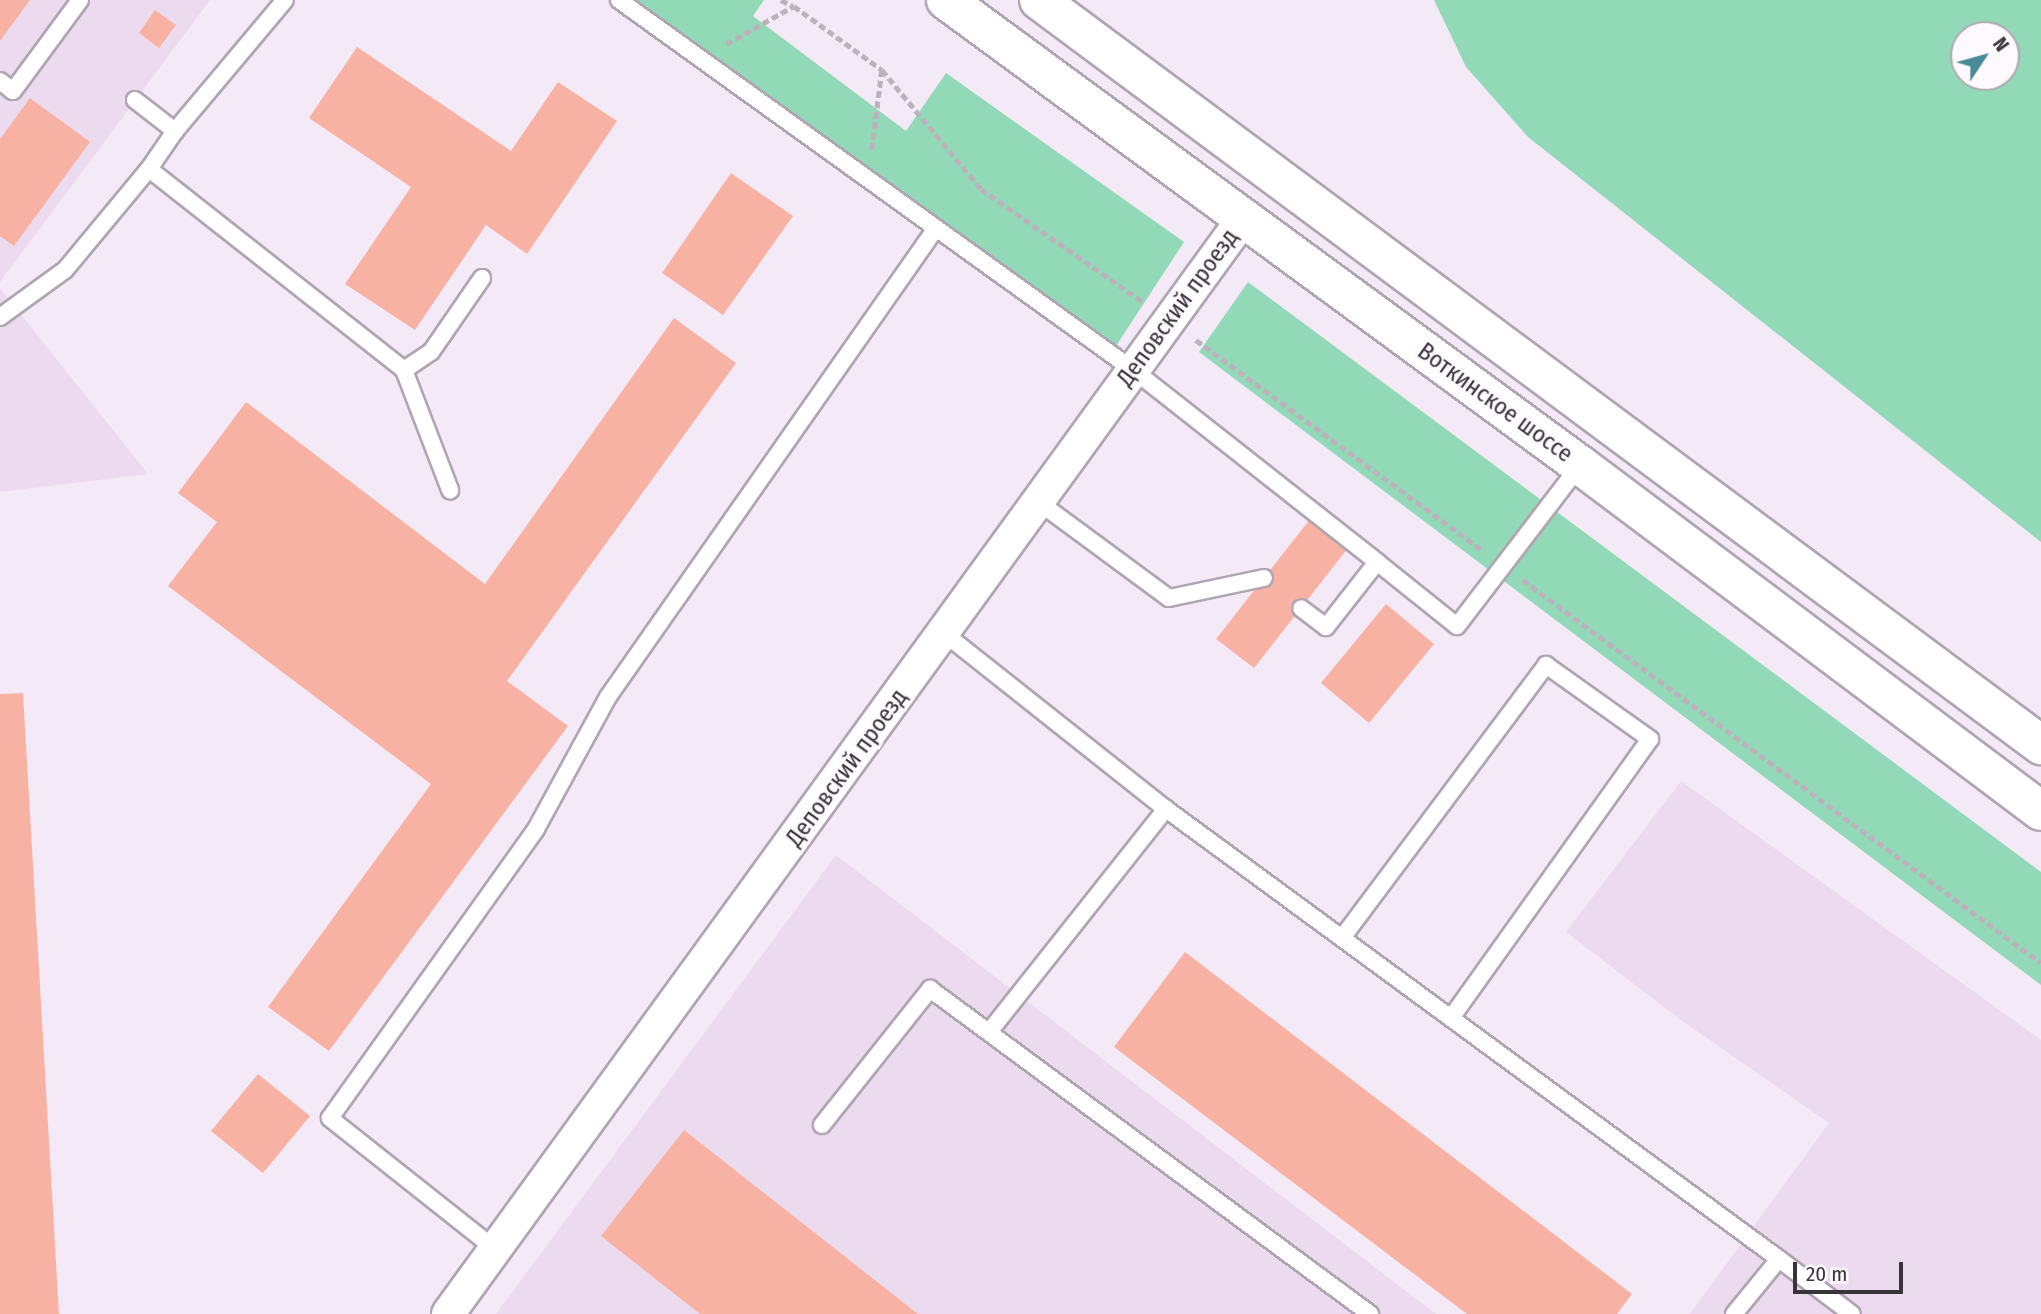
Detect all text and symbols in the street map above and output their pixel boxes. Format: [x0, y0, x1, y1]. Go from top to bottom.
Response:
north arrow [1950, 21, 2020, 91]
text: N [1988, 33, 2013, 56]
street label: Деповский проезд [1111, 224, 1245, 392]
street label: Воткинское шоссе [1412, 337, 1578, 469]
street label: Деповский проезд [780, 684, 914, 852]
scale bar [1796, 1248, 1906, 1292]
text: 20 m [1806, 1261, 1847, 1287]

